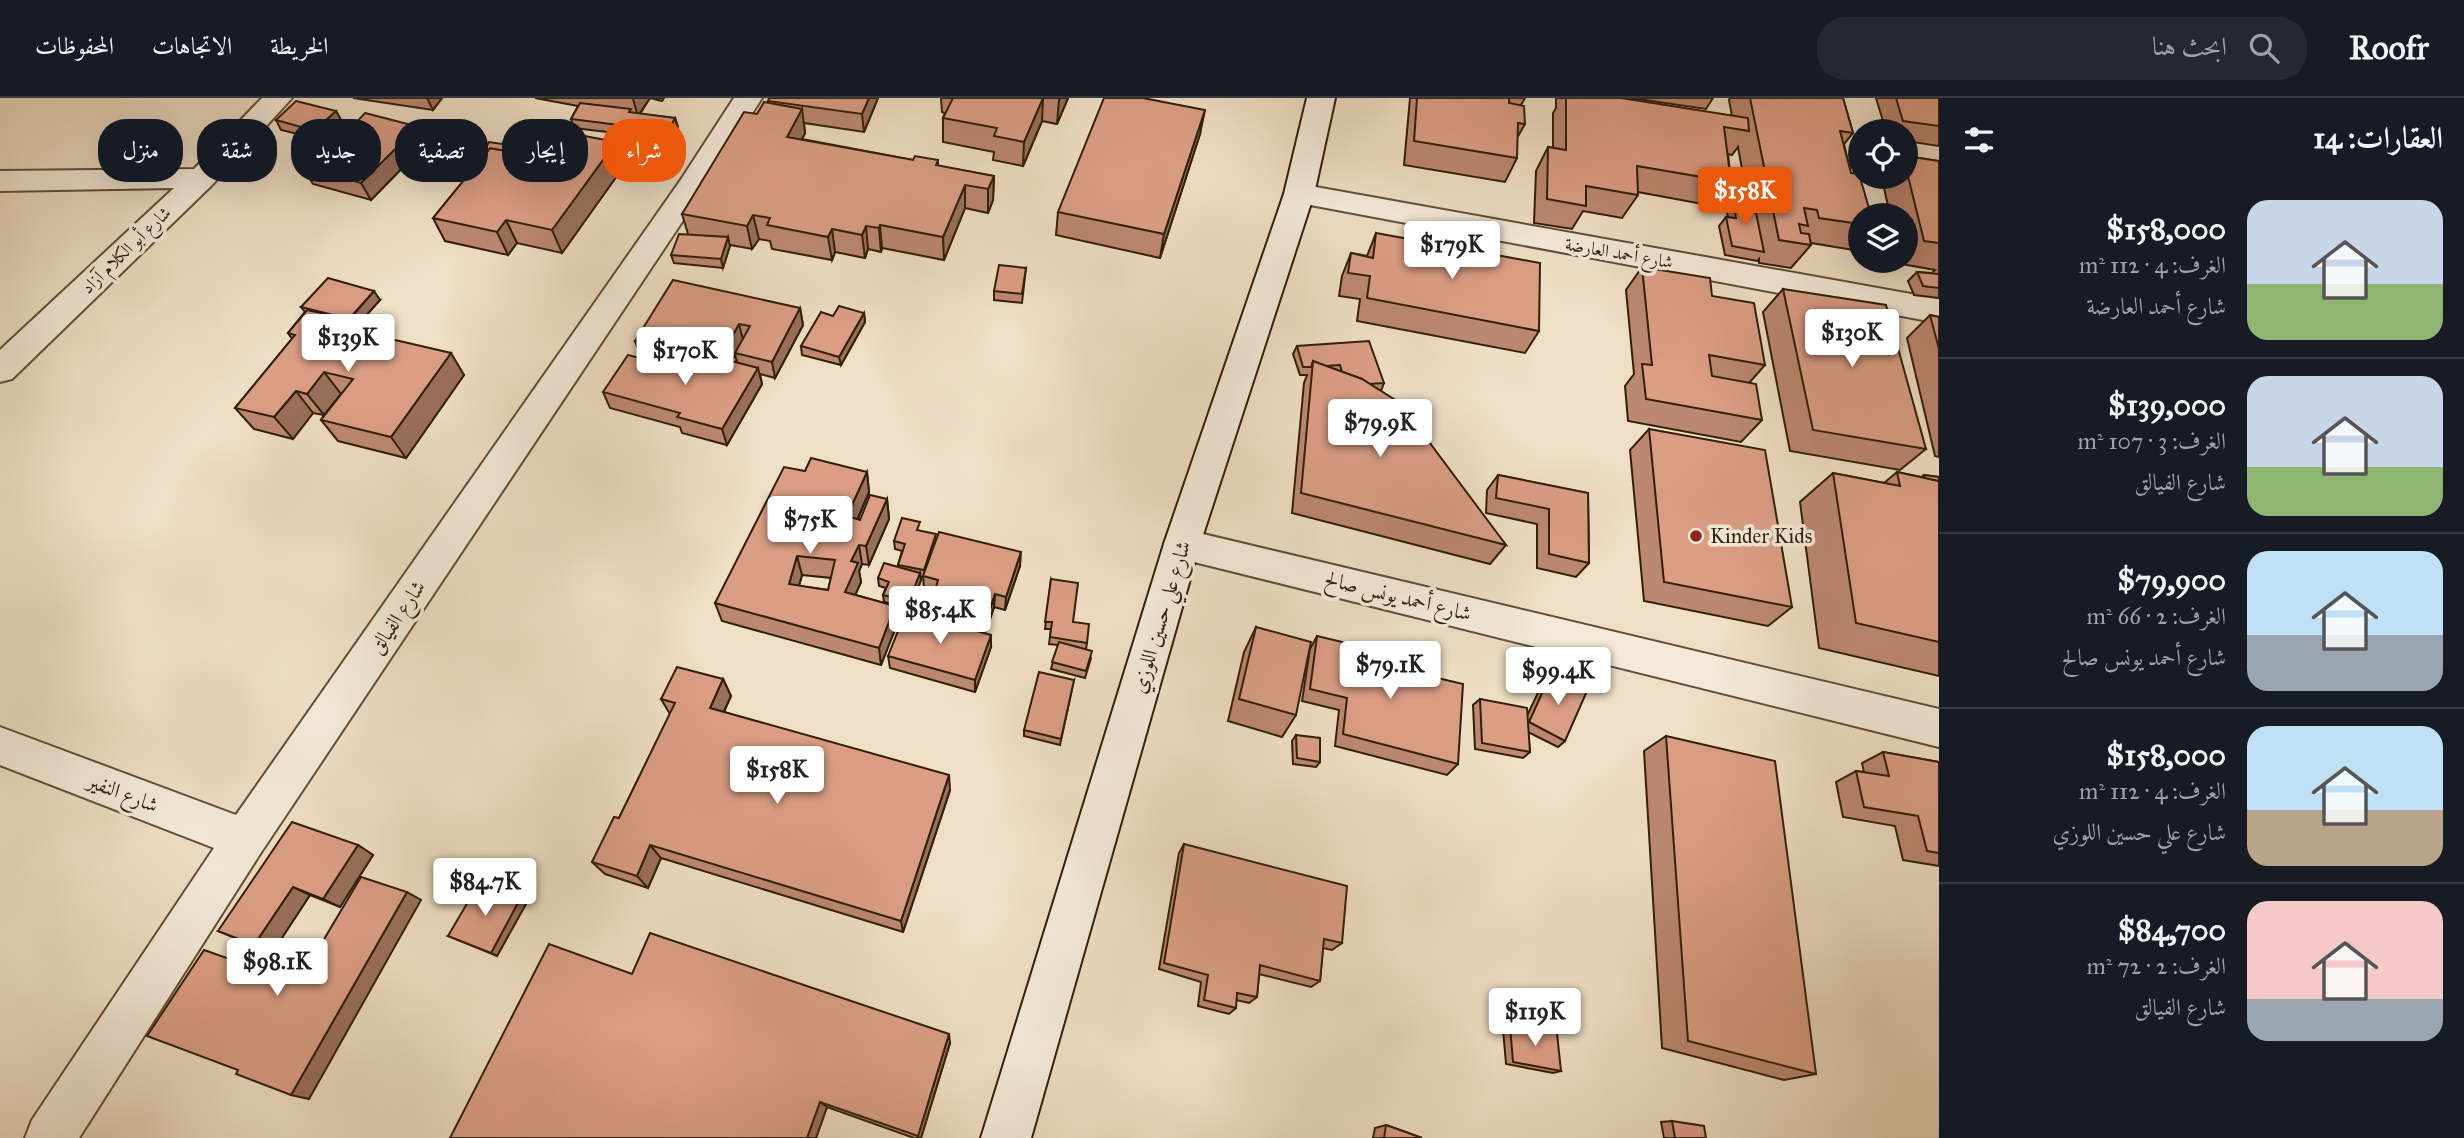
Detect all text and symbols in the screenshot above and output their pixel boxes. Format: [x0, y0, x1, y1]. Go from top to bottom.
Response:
search box [1817, 17, 2307, 80]
text: Roofr [2349, 28, 2429, 68]
icon: search [2245, 29, 2283, 67]
text: ابحث هنا [2152, 30, 2227, 62]
text: المحفوظات [35, 31, 114, 61]
text: الاتجاهات [152, 31, 232, 61]
text: الخريطة [270, 31, 329, 61]
chip: منزل [98, 119, 183, 182]
chip: شقة [197, 119, 277, 182]
chip: جديد [291, 119, 381, 182]
chip: تصفية [395, 119, 488, 182]
chip: إيجار [502, 119, 588, 182]
chip: شراء [602, 119, 686, 182]
map controls [1848, 119, 1918, 273]
button: locate [1848, 119, 1918, 189]
text: العقارات: 14 [2313, 120, 2443, 156]
icon: filters [1960, 121, 1998, 159]
pin: $158K [1696, 167, 1794, 227]
text: $158K [1714, 176, 1776, 204]
street label: شارع أبو الكلام آزاد [75, 200, 179, 302]
button: layers [1848, 203, 1918, 273]
text: $158,000 [2106, 211, 2226, 247]
pin: $179K [1403, 222, 1501, 281]
icon: home [2303, 228, 2387, 312]
text: $179K [1420, 230, 1484, 258]
street label: شارع أحمد العارضة [1563, 231, 1675, 277]
text: الغرف: 4 · 112 m² [2079, 251, 2226, 279]
text: شارع أحمد العارضة [2087, 292, 2226, 320]
pin: $130K [1803, 310, 1901, 369]
pin: $139K [299, 314, 397, 374]
text: $130K [1821, 318, 1883, 346]
text: $139K [318, 323, 378, 351]
pin: $170K [636, 328, 734, 387]
text: $170K [653, 336, 717, 364]
text: $139,000 [2108, 387, 2226, 423]
pin: $79.9K [1323, 400, 1437, 459]
icon: home [2303, 404, 2387, 488]
text: $79.9K [1344, 408, 1416, 436]
text: الغرف: 3 · 107 m² [2078, 427, 2226, 455]
text: شارع الفيالق [2135, 468, 2226, 496]
pin: $75K [769, 496, 851, 556]
text: $75K [783, 505, 837, 533]
place label: Kinder Kids [1710, 523, 1813, 549]
marker: Kinder Kids [1688, 528, 1704, 544]
street label: شارع علي حسين اللوزي [1125, 537, 1203, 699]
text: $79,900 [2117, 562, 2226, 598]
street label: شارع أحمد يونس صالح [1321, 563, 1475, 632]
street label: شارع الفيالق [363, 575, 435, 662]
icon: home [2303, 579, 2387, 663]
pin: $85.4K [883, 587, 997, 646]
text: $85.4K [905, 595, 975, 623]
text: الغرف: 2 · 66 m² [2086, 602, 2226, 630]
pin: $79.1K [1333, 642, 1447, 701]
text: شارع أحمد يونس صالح [2061, 643, 2226, 671]
pin: $99.4K [1501, 648, 1615, 707]
text: $79.1K [1356, 650, 1424, 678]
text: $99.4K [1522, 656, 1594, 684]
text: $158,000 [2106, 737, 2226, 773]
pin: $158K [728, 746, 826, 806]
icon: home [2303, 754, 2387, 838]
text: $158K [746, 755, 808, 783]
street label: شارع النفير [80, 767, 162, 823]
text: الغرف: 4 · 112 m² [2079, 777, 2226, 805]
text: شارع علي حسين اللوزي [2052, 818, 2226, 846]
pin: $84.7K [428, 858, 542, 918]
text: $84.7K [449, 867, 521, 895]
text: $84,700 [2118, 912, 2226, 948]
icon: home [2303, 929, 2387, 1013]
pin: $98.1K [220, 939, 334, 998]
text: $98.1K [243, 947, 311, 975]
text: الغرف: 2 · 72 m² [2086, 952, 2226, 980]
pin: $119K [1486, 988, 1584, 1048]
text: شارع الفيالق [2135, 993, 2226, 1021]
text: $119K [1505, 997, 1565, 1025]

